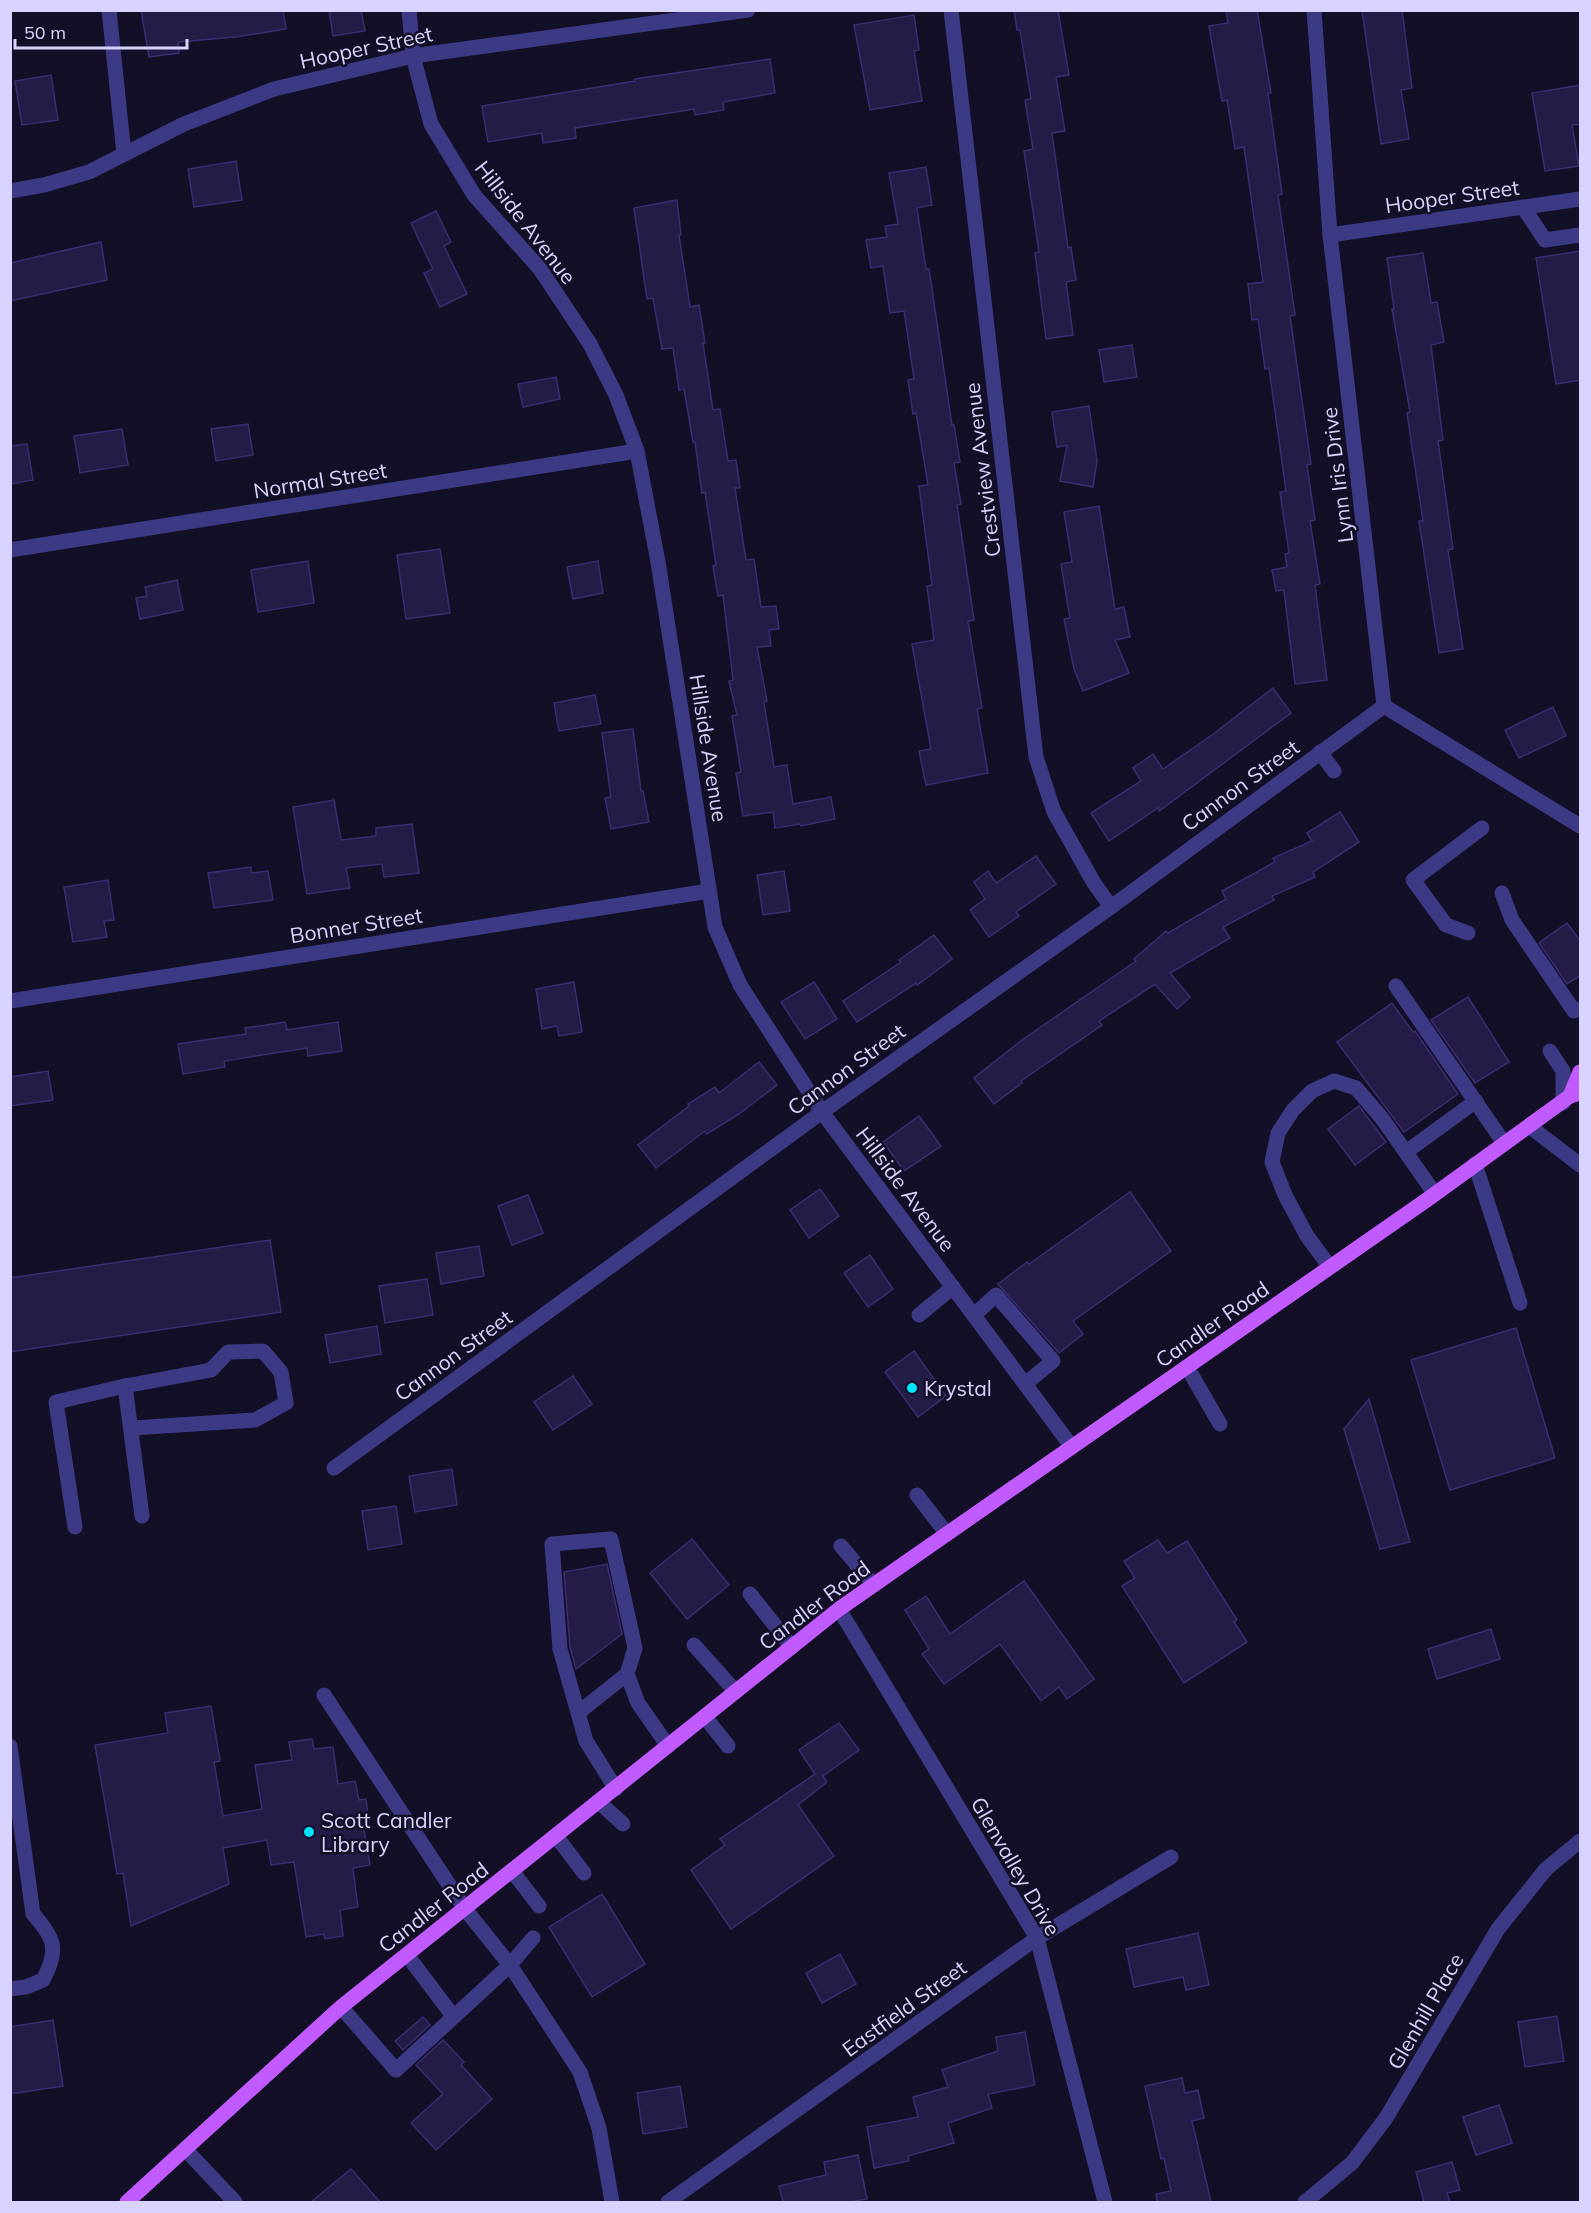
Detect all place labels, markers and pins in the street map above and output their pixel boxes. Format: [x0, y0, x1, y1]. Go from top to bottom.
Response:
place label: Krystal [924, 1375, 992, 1401]
marker: Krystal [905, 1381, 919, 1395]
place label: Scott Candler Library [321, 1807, 452, 1857]
marker: Scott Candler Library [302, 1825, 316, 1839]

